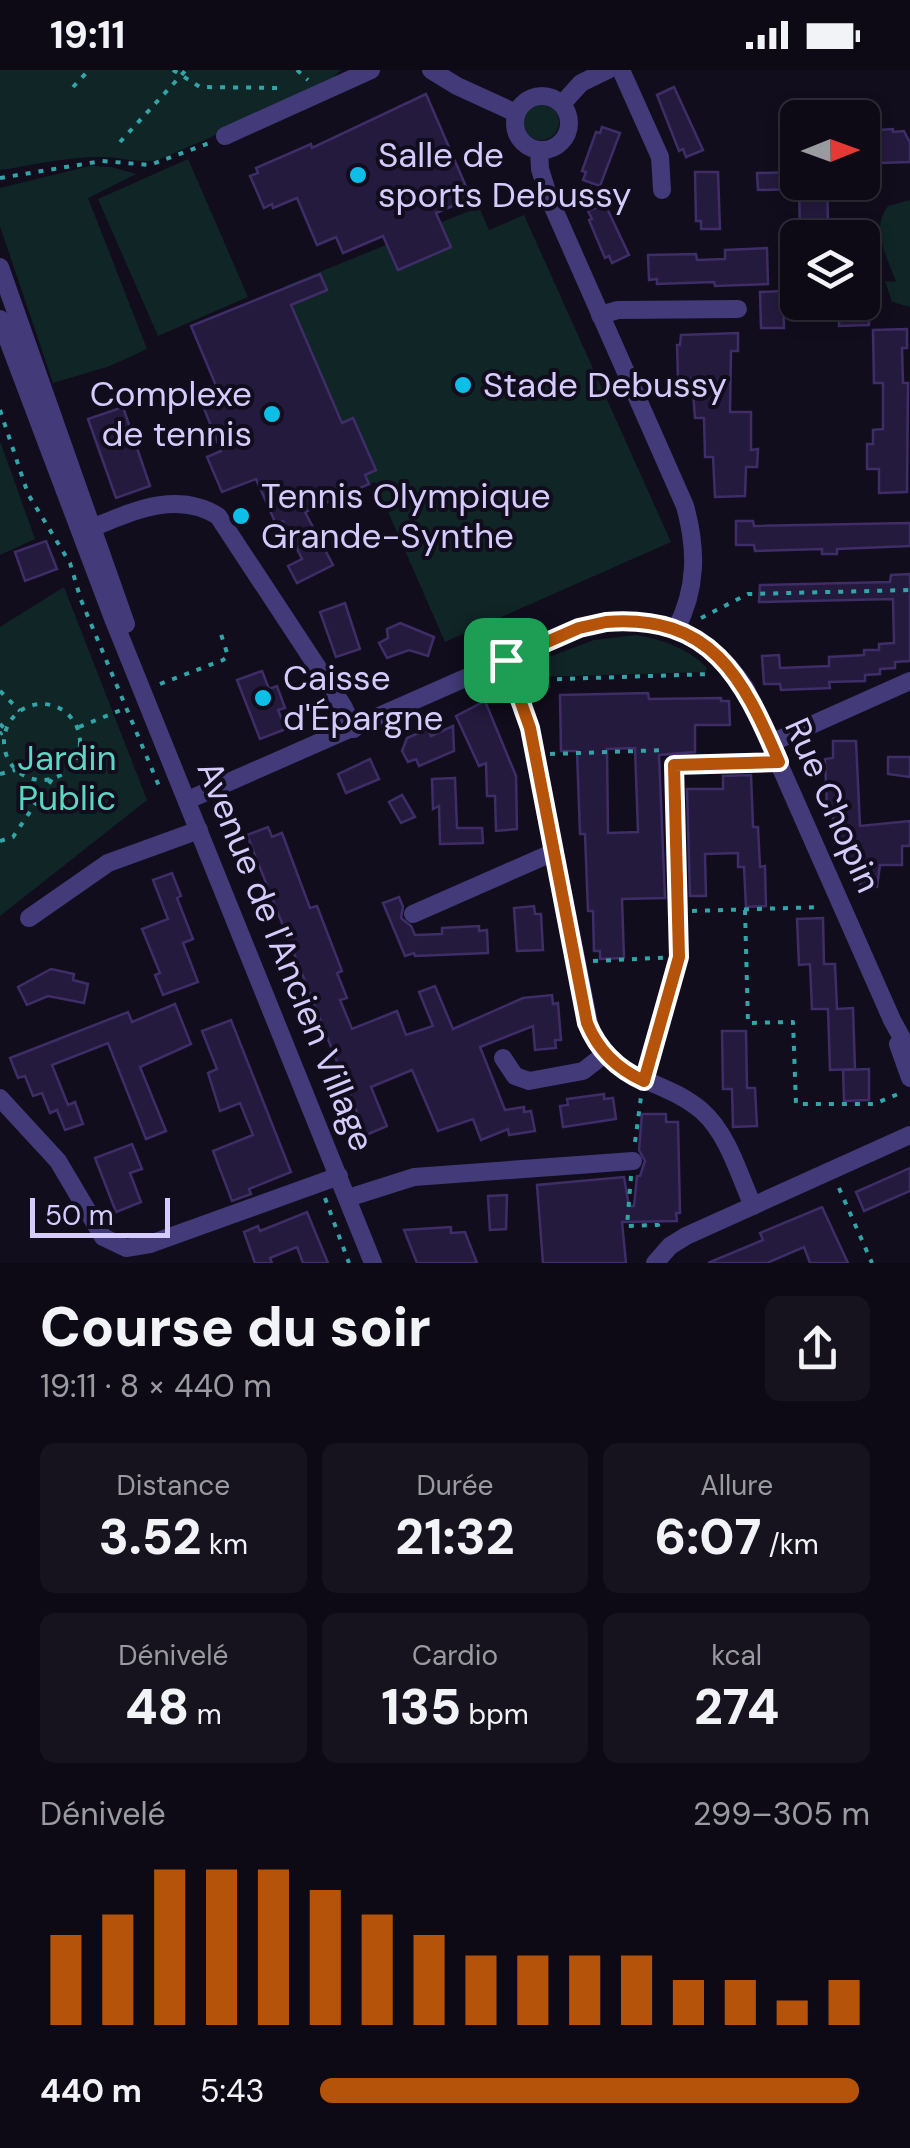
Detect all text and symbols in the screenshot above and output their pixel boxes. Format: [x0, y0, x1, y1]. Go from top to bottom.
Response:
text: 19:11 [50, 10, 125, 60]
north arrow [780, 100, 880, 200]
map controls [780, 100, 880, 320]
place label: Salle de sports Debussy [378, 132, 632, 218]
marker: Salle de sports Debussy [347, 164, 369, 186]
button: layers [780, 220, 880, 320]
place label: Stade Debussy [483, 362, 727, 408]
place label: Complexe de tennis [90, 371, 252, 457]
marker: Stade Debussy [452, 374, 474, 396]
marker: Complexe de tennis [261, 403, 283, 425]
place label: Tennis Olympique Grande-Synthe [261, 473, 551, 559]
marker: Tennis Olympique Grande-Synthe [230, 505, 252, 527]
pin [464, 618, 549, 703]
icon: arrive [479, 633, 534, 688]
place label: Caisse d'Épargne [283, 655, 443, 741]
marker: Caisse d'Épargne [252, 687, 274, 709]
street label: Rue Chopin [774, 710, 892, 900]
park label: Jardin Public [17, 735, 117, 821]
street label: Avenue de l'Ancien Village [187, 754, 385, 1158]
scale bar [30, 1193, 170, 1238]
text: 50 m [45, 1197, 114, 1234]
text: Course du soir [40, 1291, 431, 1363]
button: share [765, 1296, 870, 1401]
text: 19:11 · 8 × 440 m [40, 1365, 272, 1407]
text: Distance [117, 1467, 230, 1504]
text: Durée [417, 1467, 493, 1504]
text: Allure [700, 1467, 773, 1504]
text: 3.52 [99, 1504, 202, 1570]
text: 21:32 [395, 1504, 515, 1570]
text: 6:07 [655, 1504, 761, 1570]
text: km [202, 1526, 248, 1563]
text: /km [761, 1526, 819, 1563]
text: Dénivelé [118, 1637, 228, 1674]
text: Cardio [412, 1637, 498, 1674]
text: kcal [711, 1637, 762, 1674]
text: 48 [125, 1674, 189, 1740]
text: 135 [381, 1674, 461, 1740]
text: 274 [694, 1674, 779, 1740]
text: m [189, 1696, 222, 1733]
text: bpm [461, 1696, 529, 1733]
text: Dénivelé [40, 1793, 166, 1835]
text: 299–305 m [693, 1793, 870, 1835]
text: 440 m [40, 2070, 142, 2112]
text: 5:43 [200, 2070, 264, 2112]

